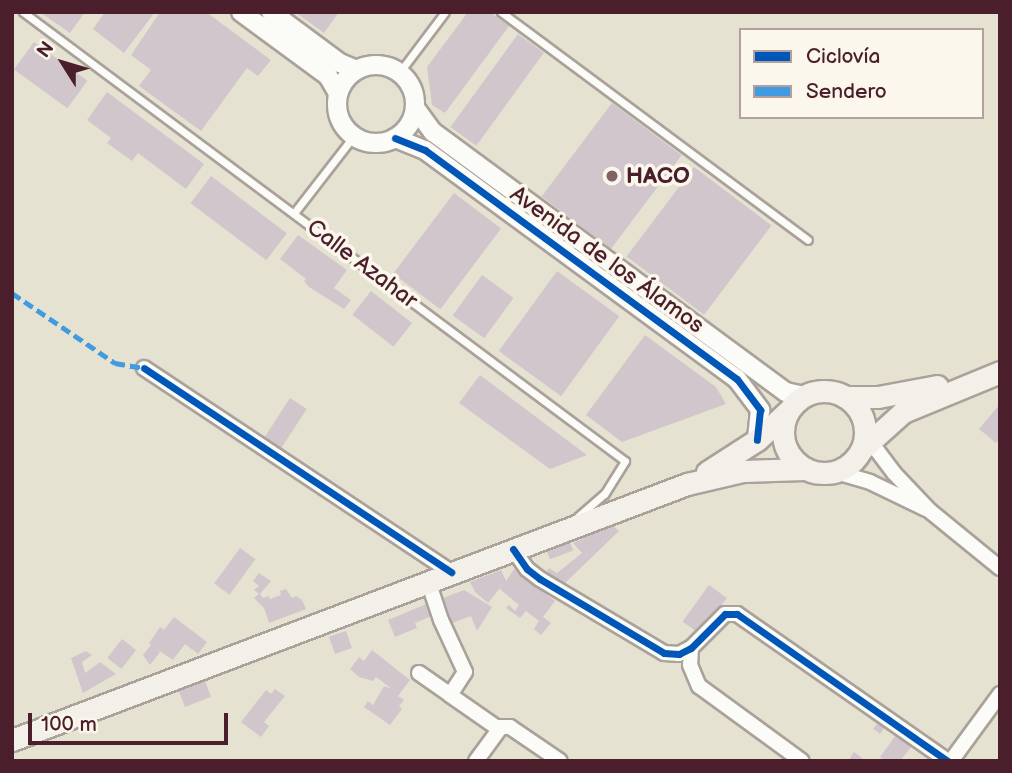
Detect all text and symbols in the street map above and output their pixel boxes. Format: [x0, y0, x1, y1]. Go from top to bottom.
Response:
north arrow [28, 28, 98, 98]
legend [739, 28, 984, 119]
text: N [32, 37, 59, 63]
text: Ciclovía [806, 44, 880, 69]
text: Sendero [806, 79, 887, 104]
place label: HACO [626, 162, 690, 190]
marker: HACO [604, 168, 620, 184]
street label: Avenida de los Álamos [505, 180, 709, 340]
street label: Calle Azahar [301, 214, 423, 314]
scale bar [32, 700, 231, 744]
text: 100 m [41, 712, 97, 737]

